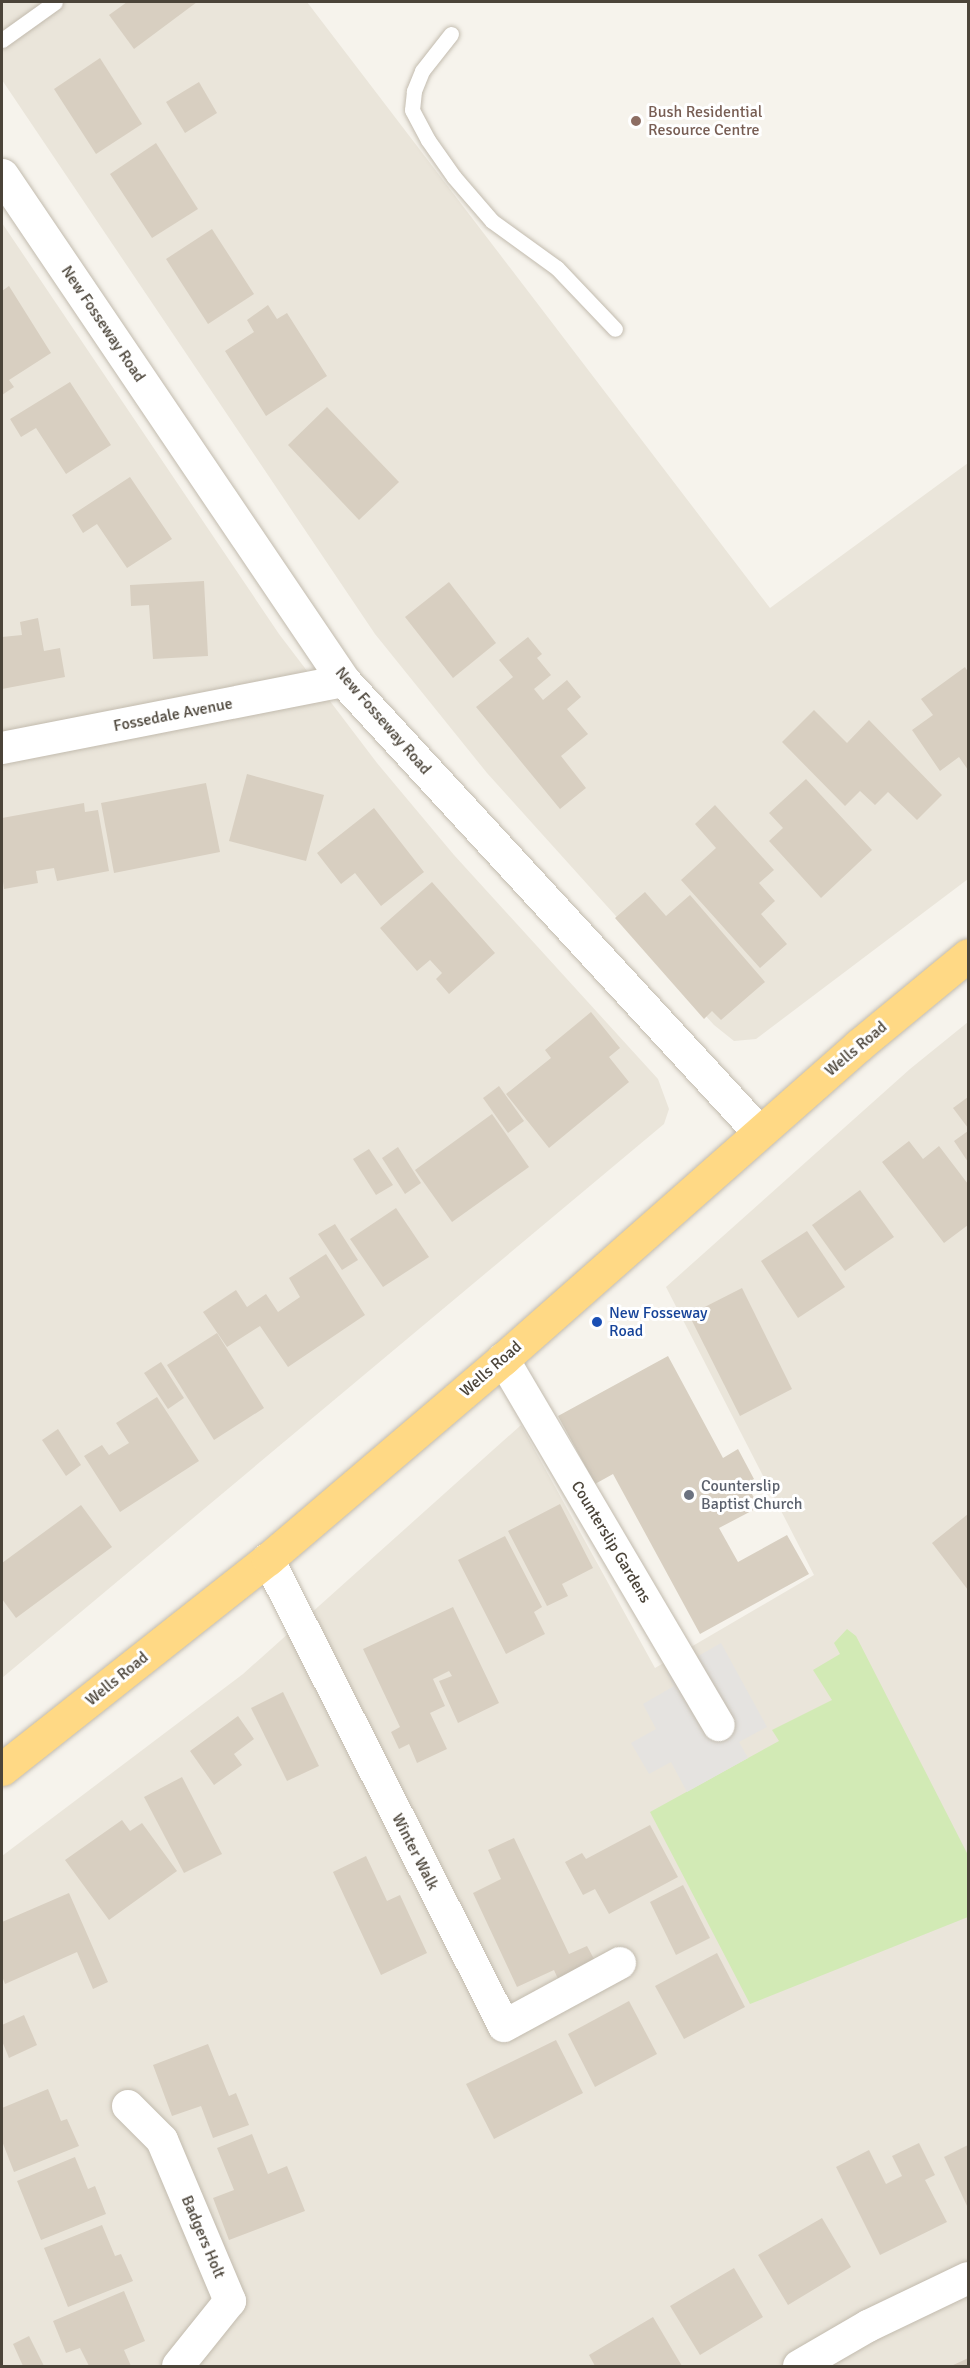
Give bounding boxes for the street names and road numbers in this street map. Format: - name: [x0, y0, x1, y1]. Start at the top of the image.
- street label: New Fosseway Road: [57, 262, 149, 386]
- street label: New Fosseway Road: [331, 663, 435, 779]
- street label: Fossedale Avenue: [112, 694, 234, 736]
- street label: Wells Road: [821, 1018, 891, 1080]
- street label: Wells Road: [456, 1337, 526, 1401]
- street label: Counterslip Gardens: [567, 1477, 655, 1607]
- street label: Wells Road: [82, 1648, 152, 1710]
- street label: Winter Walk: [388, 1810, 442, 1894]
- street label: Badgers Holt: [177, 2193, 229, 2281]

